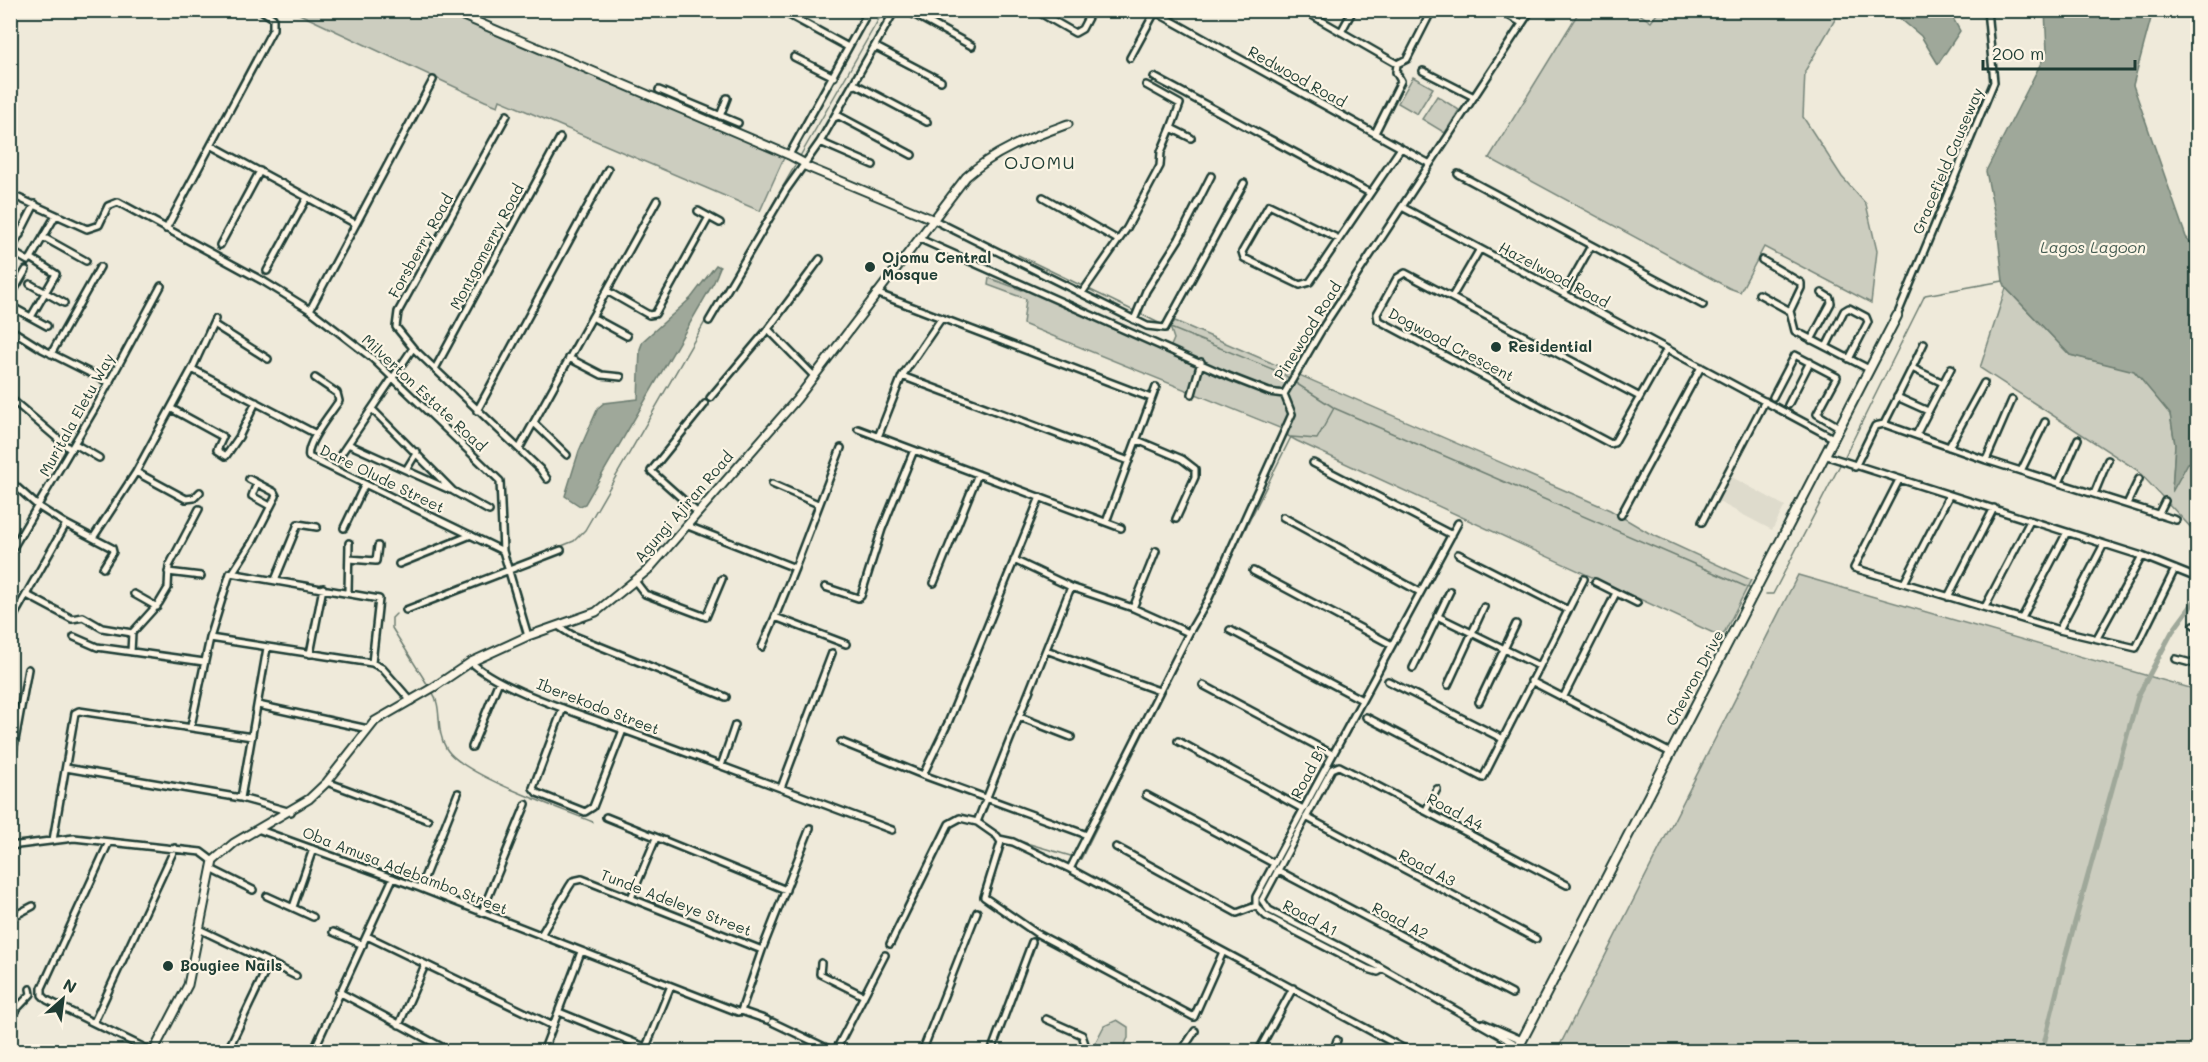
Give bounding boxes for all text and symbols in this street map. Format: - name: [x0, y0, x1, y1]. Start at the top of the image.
- scale bar: [1983, 33, 2134, 71]
- street label: Redwood Road: [1245, 41, 1350, 111]
- text: 200 m: [1992, 41, 2044, 65]
- street label: Gracefield Causeway: [1907, 84, 1987, 237]
- district label: OJOMU: [1004, 150, 1076, 174]
- street label: Montgomerry Road: [445, 180, 528, 313]
- street label: Forsberry Road: [383, 190, 457, 301]
- water label: Lagos Lagoon: [2040, 236, 2146, 257]
- street label: Hazelwood Road: [1496, 237, 1613, 312]
- place label: Ojomu Central Mosque: [882, 247, 991, 284]
- marker: Ojomu Central Mosque: [863, 260, 877, 274]
- street label: Pinewood Road: [1269, 277, 1345, 383]
- street label: Dogwood Crescent: [1385, 303, 1518, 386]
- street label: Milverton Estate Road: [358, 329, 491, 455]
- place label: Residential: [1508, 336, 1592, 356]
- marker: Residential: [1489, 340, 1503, 354]
- street label: Muritala Eletu Way: [34, 349, 118, 480]
- street label: Dare Olude Street: [317, 439, 448, 517]
- street label: Agungi Ajiran Road: [629, 447, 737, 566]
- street label: Chevron Drive: [1661, 626, 1728, 729]
- street label: Iberekodo Street: [534, 673, 663, 739]
- street label: Road B1: [1286, 741, 1331, 802]
- street label: Road A4: [1424, 788, 1487, 834]
- street label: Oba Amusa Adebambo Street: [300, 822, 511, 919]
- street label: Road A3: [1396, 844, 1459, 890]
- street label: Tunde Adeleye Street: [598, 864, 755, 940]
- street label: Road A1: [1280, 894, 1341, 940]
- street label: Road A2: [1369, 897, 1432, 943]
- place label: Bougiee Nails: [180, 955, 282, 975]
- marker: Bougiee Nails: [161, 959, 175, 973]
- north arrow: [33, 969, 93, 1029]
- text: N: [60, 973, 81, 997]

